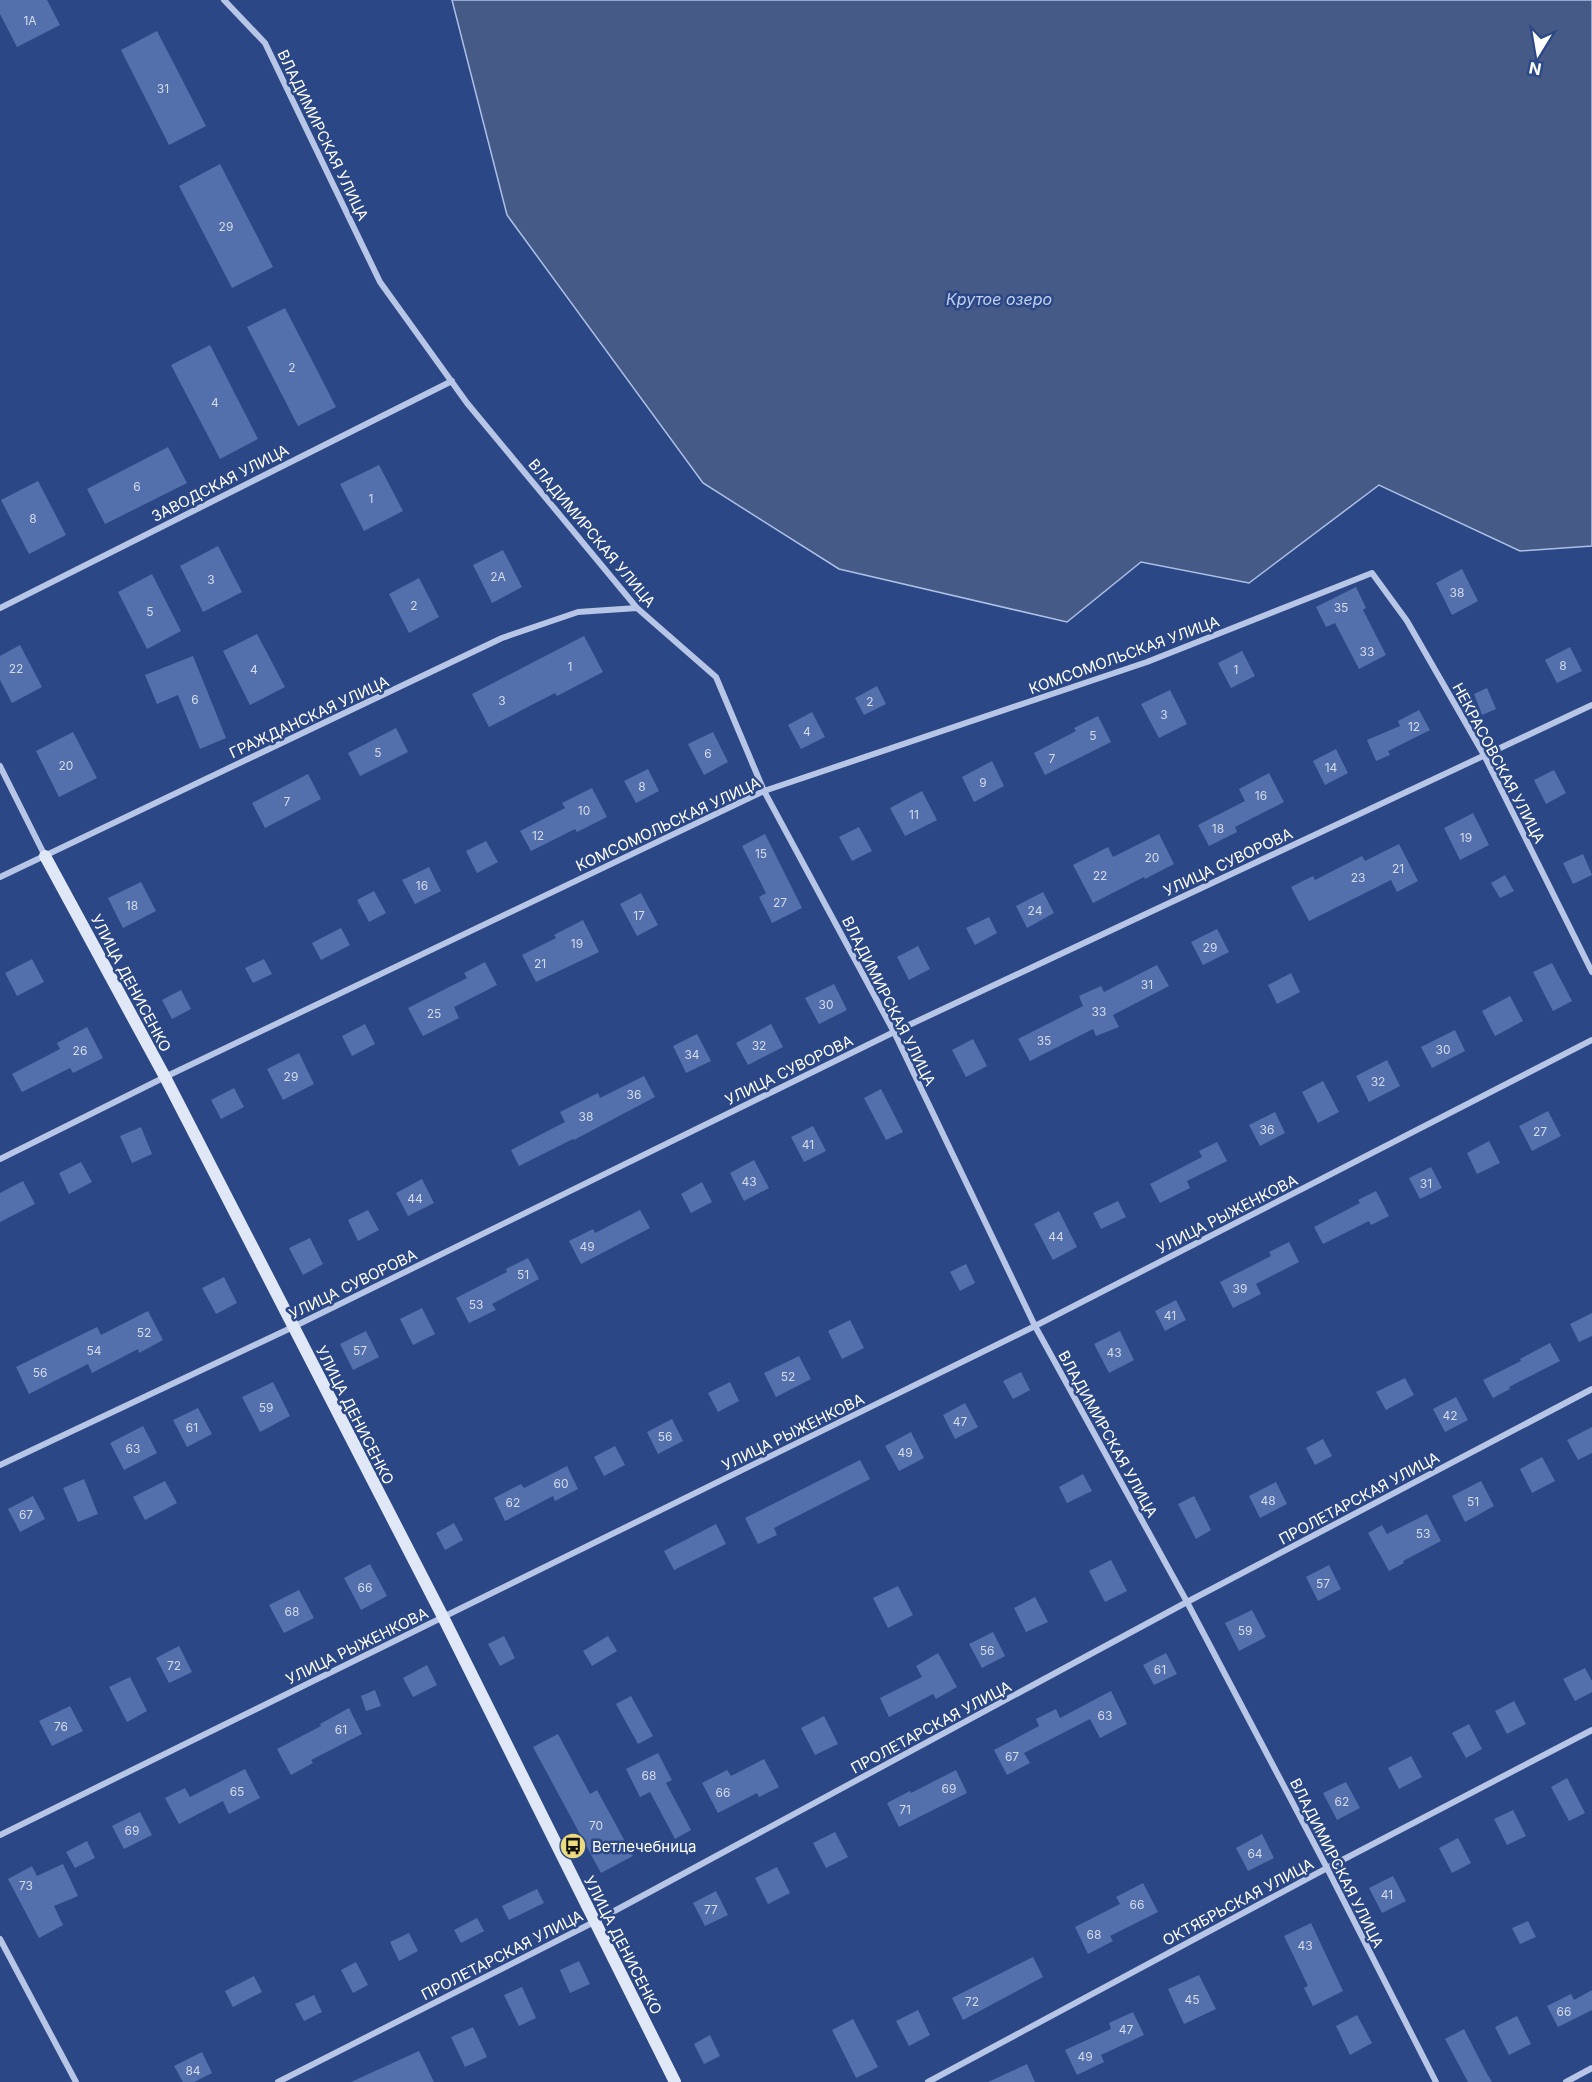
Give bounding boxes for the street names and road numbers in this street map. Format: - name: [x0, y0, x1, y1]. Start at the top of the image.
- street label: ВЛАДИМИРСКАЯ УЛИЦА: [273, 46, 373, 224]
- street label: ЗАВОДСКАЯ УЛИЦА: [148, 440, 292, 526]
- street label: ВЛАДИМИРСКАЯ УЛИЦА: [524, 455, 660, 611]
- street label: КОМСОМОЛЬСКАЯ УЛИЦА: [1026, 612, 1222, 698]
- street label: ГРАЖДАНСКАЯ УЛИЦА: [226, 672, 392, 762]
- street label: НЕКРАСОВСКАЯ УЛИЦА: [1449, 679, 1549, 847]
- street label: КОМСОМОЛЬСКАЯ УЛИЦА: [573, 773, 763, 875]
- street label: УЛИЦА СУВОРОВА: [1160, 824, 1296, 900]
- street label: УЛИЦА ДЕНИСЕНКО: [87, 911, 175, 1055]
- street label: ВЛАДИМИРСКАЯ УЛИЦА: [838, 913, 940, 1089]
- street label: УЛИЦА СУВОРОВА: [722, 1031, 856, 1109]
- street label: УЛИЦА РЫЖЕНКОВА: [1153, 1170, 1301, 1258]
- street label: УЛИЦА СУВОРОВА: [286, 1245, 420, 1323]
- street label: УЛИЦА ДЕНИСЕНКО: [312, 1342, 398, 1488]
- street label: ВЛАДИМИРСКАЯ УЛИЦА: [1054, 1347, 1162, 1521]
- street label: УЛИЦА РЫЖЕНКОВА: [719, 1389, 867, 1475]
- street label: ПРОЛЕТАРСКАЯ УЛИЦА: [1275, 1448, 1443, 1548]
- street label: УЛИЦА РЫЖЕНКОВА: [283, 1603, 431, 1689]
- street label: ПРОЛЕТАРСКАЯ УЛИЦА: [847, 1677, 1015, 1777]
- street label: ВЛАДИМИРСКАЯ УЛИЦА: [1286, 1775, 1388, 1951]
- street label: ОКТЯБРЬСКАЯ УЛИЦА: [1159, 1854, 1317, 1950]
- street label: УЛИЦА ДЕНИСЕНКО: [580, 1872, 666, 2018]
- street label: ПРОЛЕТАРСКАЯ УЛИЦА: [418, 1906, 586, 2004]

